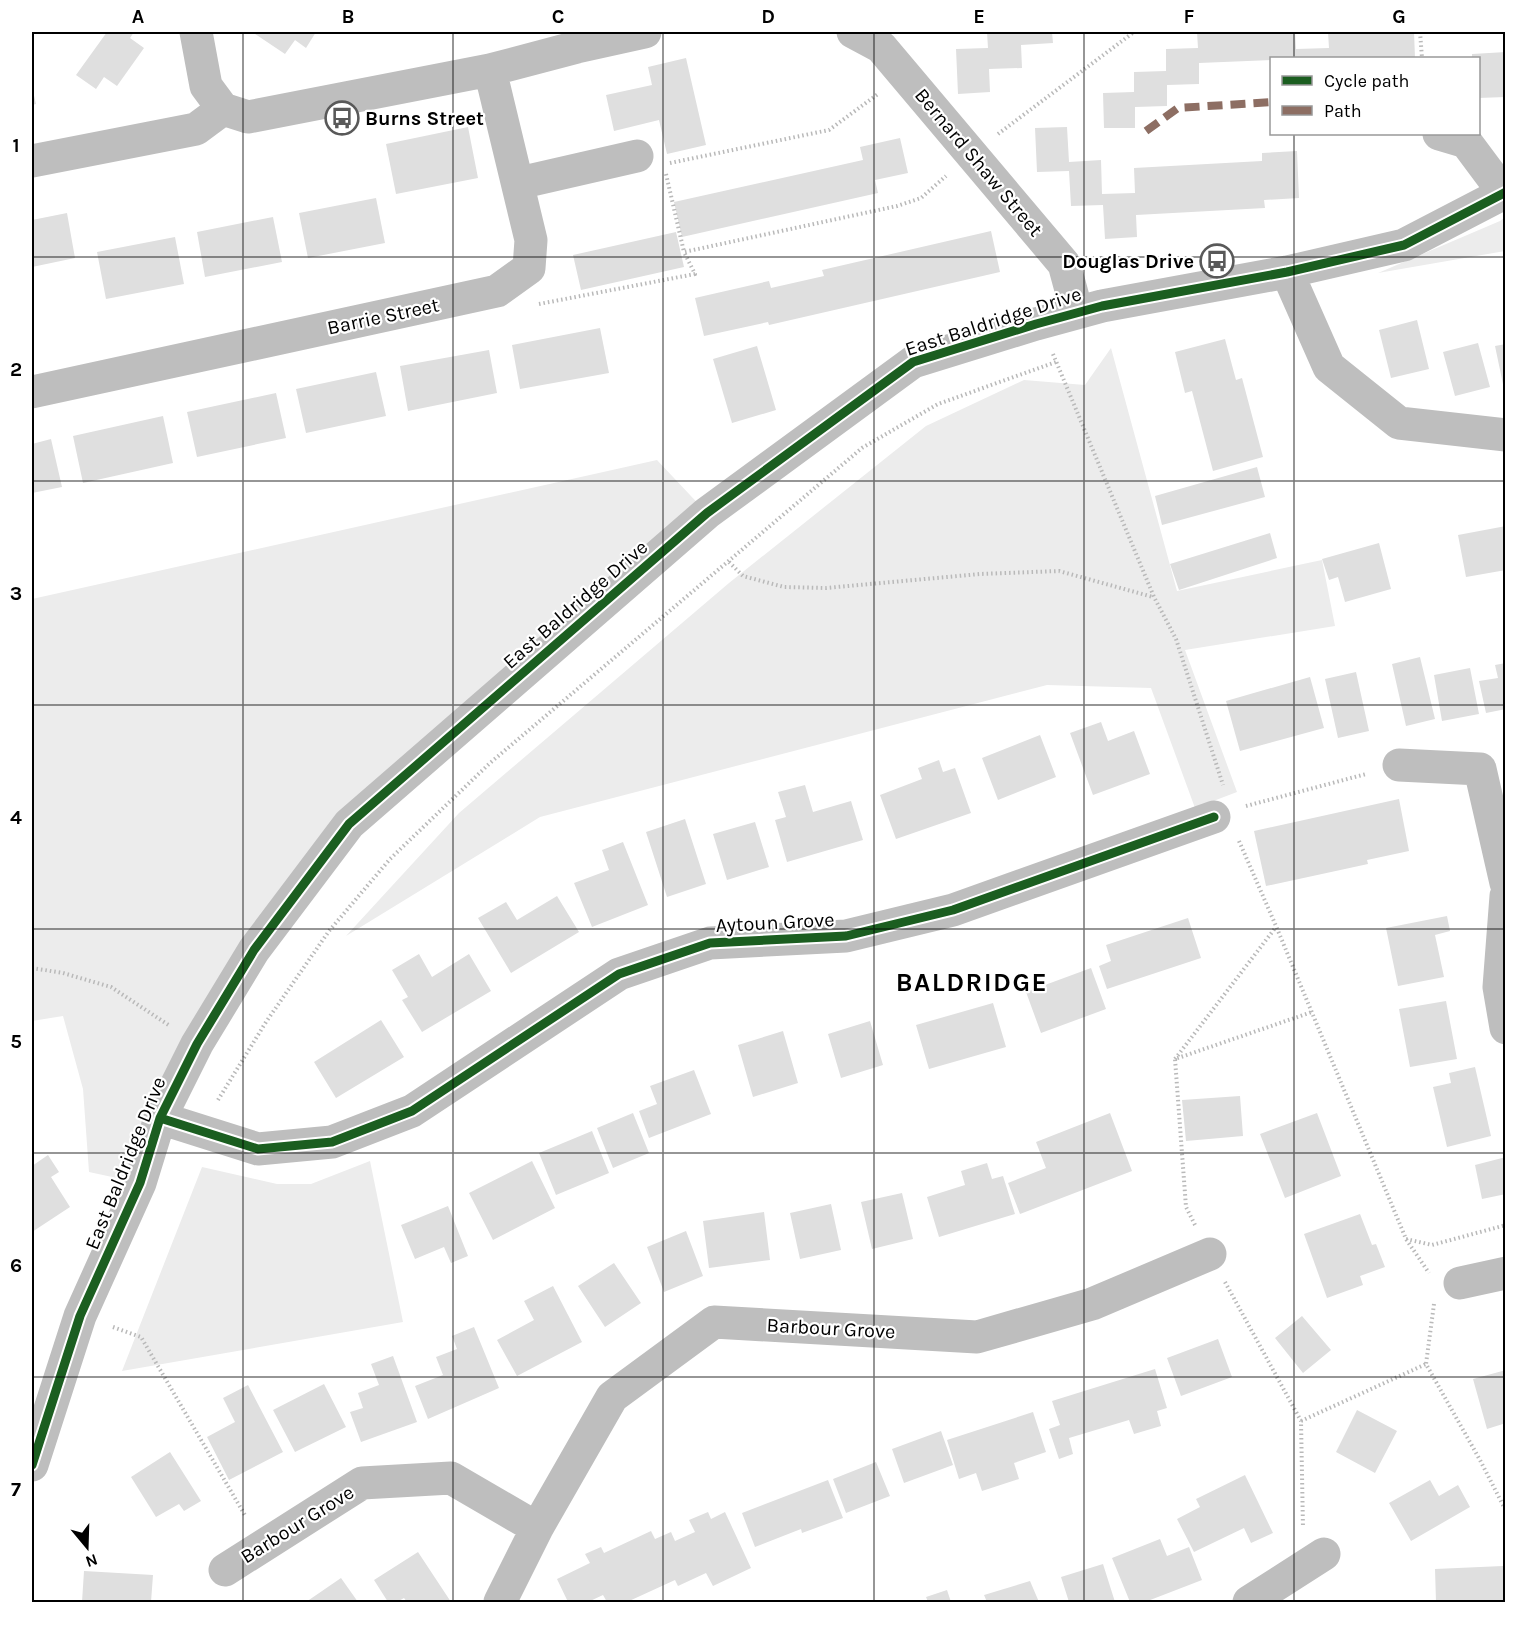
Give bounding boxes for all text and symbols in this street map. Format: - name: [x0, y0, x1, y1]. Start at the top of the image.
- text: A: [132, 5, 145, 28]
- text: B: [342, 5, 354, 28]
- text: C: [552, 5, 564, 28]
- text: D: [761, 5, 775, 28]
- text: E: [973, 5, 985, 28]
- text: F: [1184, 5, 1195, 28]
- text: G: [1392, 5, 1406, 28]
- legend: [1270, 57, 1480, 135]
- text: Cycle path: [1324, 70, 1409, 92]
- street label: Bernard Shaw Street: [910, 84, 1048, 241]
- bus stop icon: Burns Street: [324, 100, 360, 136]
- text: Path: [1324, 100, 1362, 122]
- place label: Burns Street: [365, 107, 484, 130]
- text: 1: [12, 134, 20, 157]
- bus stop icon: Douglas Drive: [1199, 243, 1235, 279]
- place label: Douglas Drive: [1062, 250, 1194, 273]
- street label: East Baldridge Drive: [902, 282, 1084, 361]
- street label: Barrie Street: [325, 293, 442, 340]
- text: 2: [10, 358, 22, 381]
- street label: East Baldridge Drive: [498, 535, 652, 673]
- text: 3: [10, 582, 22, 605]
- text: 4: [10, 806, 22, 829]
- street label: Aytoun Grove: [715, 908, 835, 937]
- district label: BALDRIDGE: [896, 967, 1048, 998]
- text: 5: [10, 1030, 22, 1053]
- street label: East Baldridge Drive: [80, 1074, 171, 1253]
- text: 6: [10, 1254, 22, 1277]
- street label: Barbour Grove: [766, 1314, 896, 1343]
- text: 7: [11, 1478, 21, 1501]
- street label: Barbour Grove: [237, 1481, 358, 1568]
- north arrow: [57, 1517, 117, 1577]
- text: N: [83, 1550, 100, 1572]

